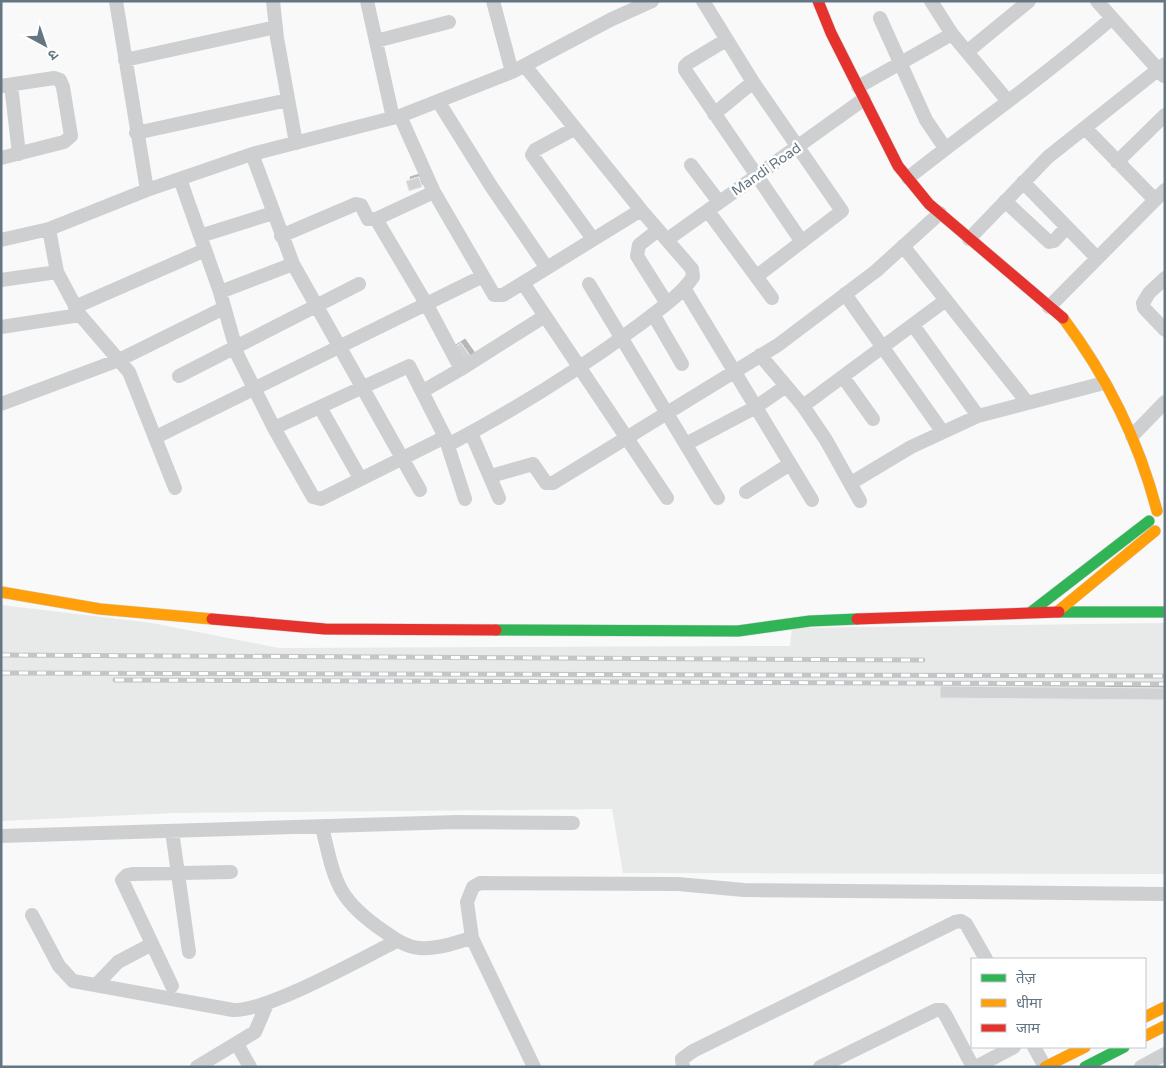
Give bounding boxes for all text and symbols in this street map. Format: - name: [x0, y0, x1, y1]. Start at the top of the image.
- north arrow: [20, 20, 70, 70]
- text: उ: [44, 45, 62, 64]
- street label: Mandi Road: [728, 139, 804, 200]
- legend: [971, 958, 1146, 1048]
- text: तेज़: [1016, 969, 1037, 987]
- text: धीमा: [1016, 994, 1043, 1012]
- text: जाम: [1016, 1019, 1041, 1037]

